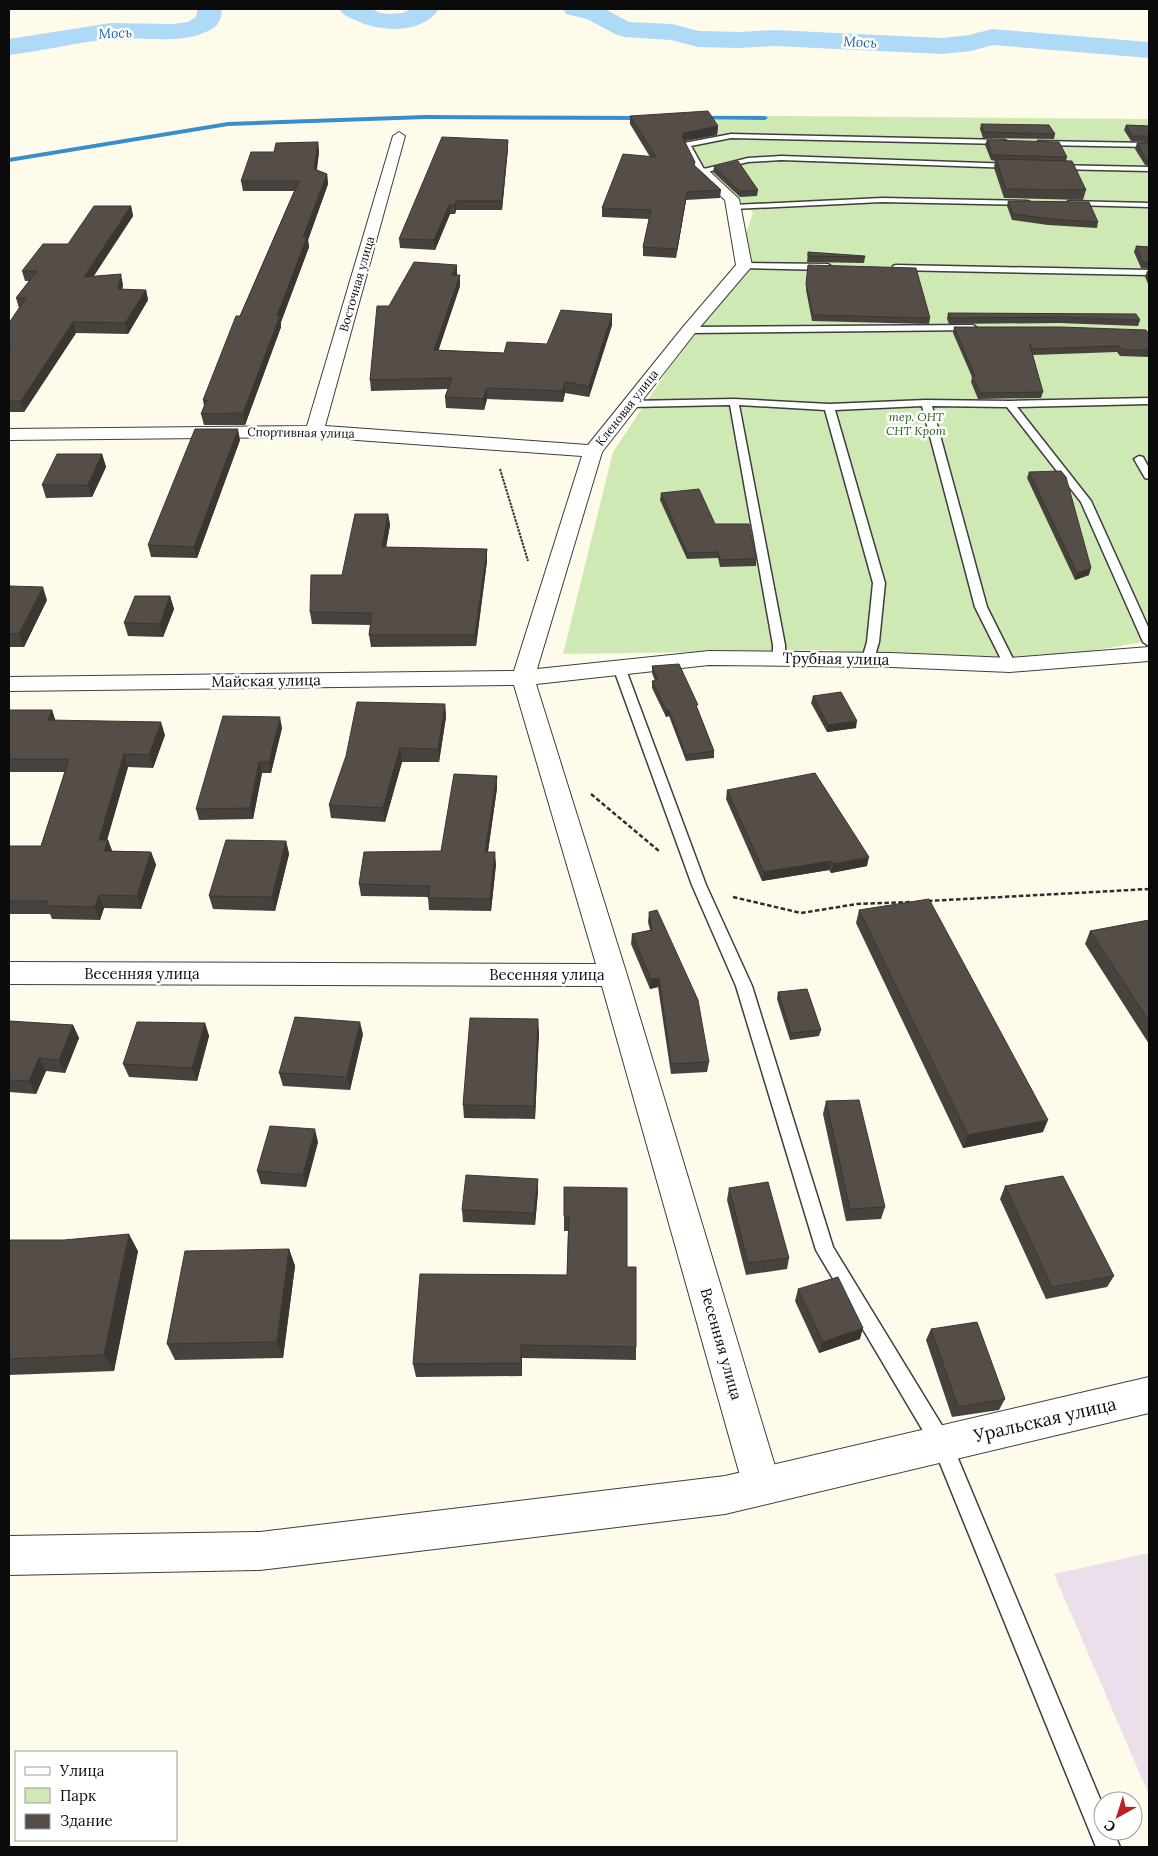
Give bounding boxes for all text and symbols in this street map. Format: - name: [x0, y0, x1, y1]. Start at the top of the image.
- water label: Мось: [98, 23, 132, 43]
- water label: Мось: [843, 32, 877, 52]
- street label: Восточная улица: [336, 235, 377, 333]
- street label: Кленовая улица: [592, 366, 661, 449]
- park label: тер. ОНТ СНТ Крот: [886, 409, 946, 438]
- street label: Спортивная улица: [247, 424, 355, 441]
- street label: Трубная улица: [782, 648, 890, 669]
- street label: Майская улица: [211, 670, 321, 691]
- street label: Весенняя улица: [84, 964, 200, 983]
- street label: Весенняя улица: [489, 965, 605, 984]
- street label: Весенняя улица: [696, 1286, 747, 1402]
- street label: Уральская улица: [970, 1392, 1118, 1447]
- legend: [15, 1751, 178, 1841]
- text: Улица: [59, 1761, 105, 1780]
- text: Парк: [60, 1786, 96, 1805]
- north arrow: [1093, 1791, 1143, 1841]
- text: Здание: [60, 1811, 113, 1830]
- text: С: [1100, 1816, 1119, 1836]

